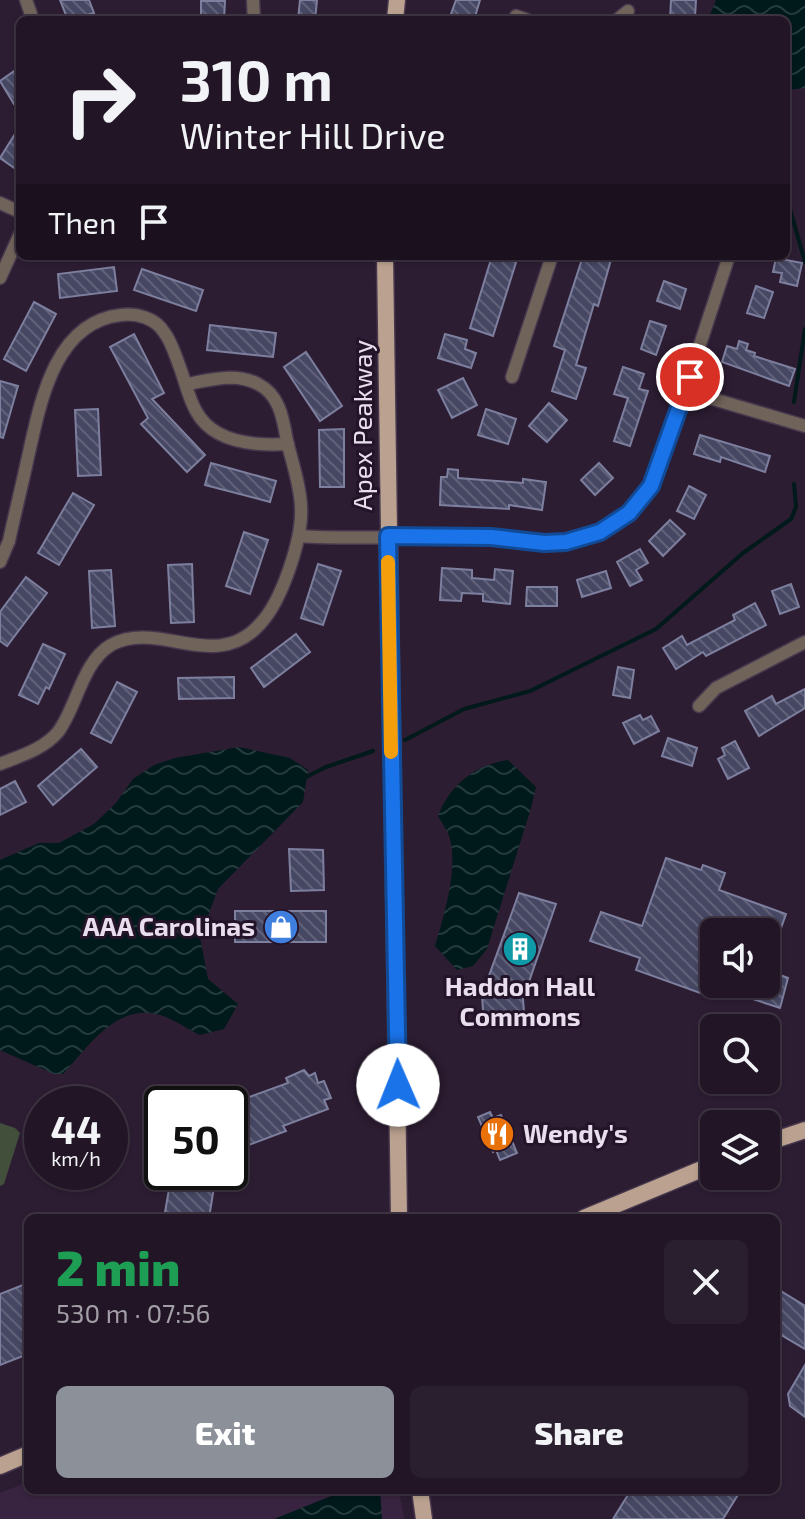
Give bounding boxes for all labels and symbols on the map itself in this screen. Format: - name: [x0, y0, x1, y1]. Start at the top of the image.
- street label: Apex Peakway: [346, 339, 377, 510]
- pin: [656, 343, 724, 411]
- shop icon: AAA Carolinas: [262, 908, 300, 946]
- place label: AAA Carolinas: [83, 910, 255, 941]
- building icon: Haddon Hall Commons: [501, 930, 539, 968]
- place label: Haddon Hall Commons: [445, 970, 596, 1031]
- position arrow: [356, 1043, 440, 1127]
- speed limit sign: 50: [144, 1086, 248, 1190]
- restaurant icon: Wendy's: [478, 1115, 516, 1153]
- place label: Wendy's: [523, 1117, 628, 1149]

